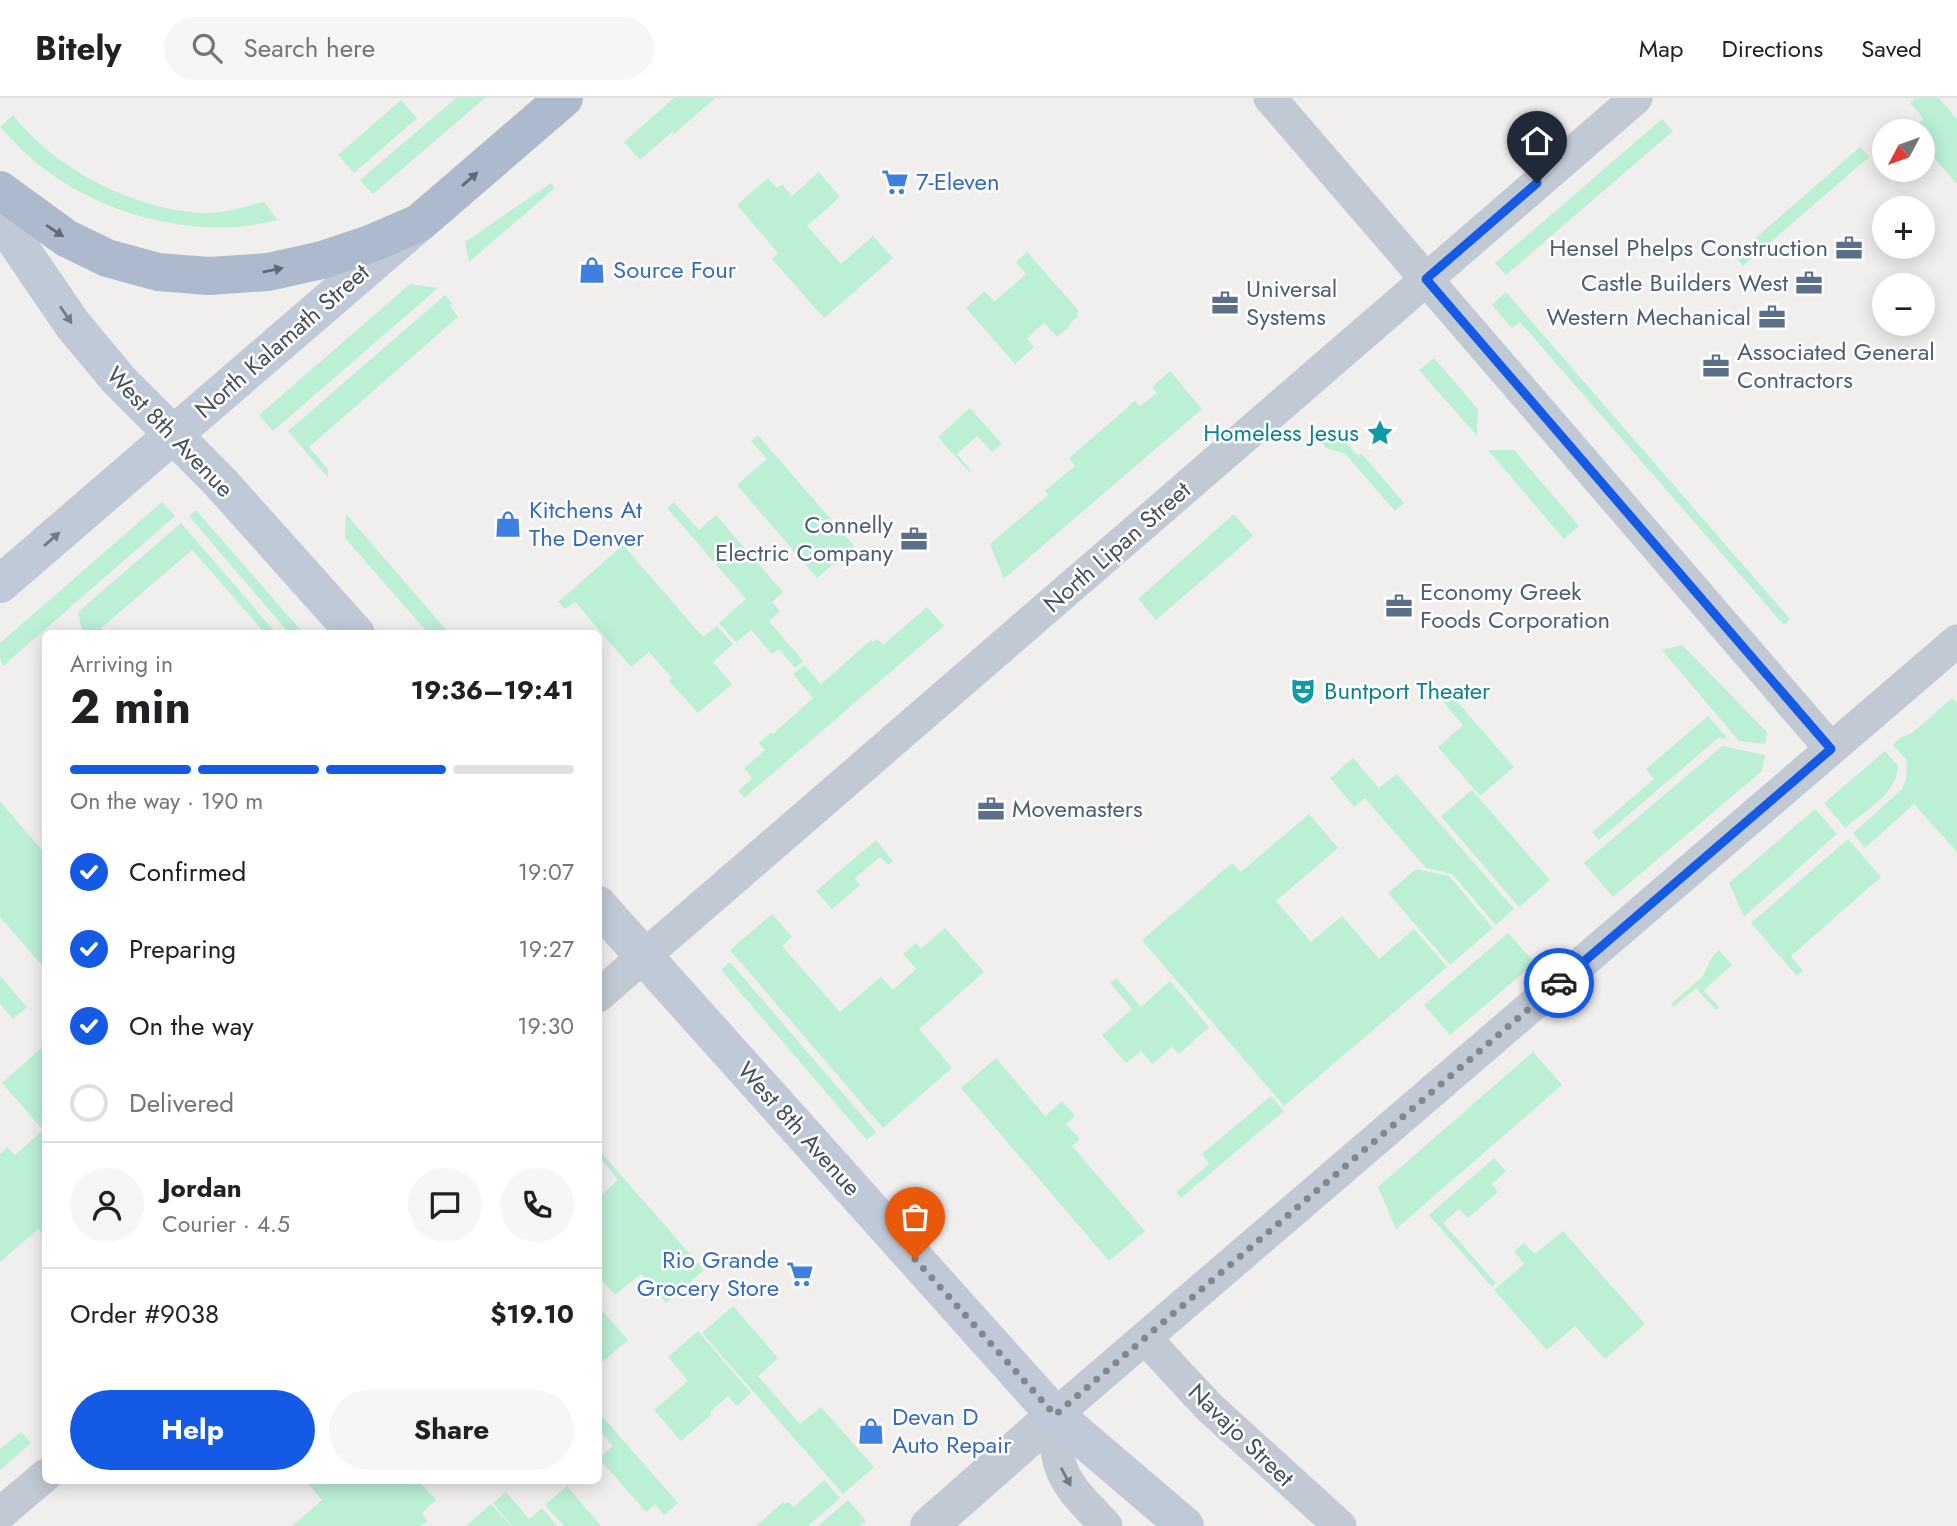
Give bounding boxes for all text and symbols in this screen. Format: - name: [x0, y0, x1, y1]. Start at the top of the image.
- search box: [164, 17, 654, 80]
- text: Bitely: [35, 25, 122, 72]
- icon: search: [188, 29, 226, 67]
- text: Search here: [244, 29, 375, 67]
- text: Map: [1639, 31, 1684, 66]
- text: Directions: [1722, 31, 1823, 66]
- text: Saved: [1861, 31, 1922, 66]
- pin: [1507, 111, 1567, 183]
- north arrow: [1872, 119, 1936, 182]
- map controls: [1872, 119, 1935, 336]
- icon: home: [1518, 122, 1556, 160]
- place label: 7-Eleven: [916, 164, 1000, 199]
- supermarket icon: 7-Eleven: [880, 167, 910, 197]
- one-way arrow: [461, 171, 479, 187]
- button: +: [1872, 196, 1935, 259]
- one-way arrow: [46, 224, 64, 238]
- place label: Hensel Phelps Construction: [1549, 230, 1828, 265]
- office icon: Hensel Phelps Construction: [1834, 233, 1864, 263]
- place label: Source Four: [613, 252, 737, 287]
- street label: North Kalamath Street: [187, 255, 377, 426]
- shop icon: Source Four: [577, 255, 607, 285]
- one-way arrow: [262, 265, 284, 276]
- place label: Castle Builders West: [1581, 265, 1788, 300]
- office icon: Castle Builders West: [1794, 268, 1824, 298]
- place label: Universal Systems: [1246, 271, 1337, 334]
- button: −: [1872, 273, 1935, 336]
- office icon: Universal Systems: [1210, 288, 1240, 318]
- place label: Western Mechanical: [1546, 299, 1751, 334]
- office icon: Western Mechanical: [1757, 302, 1787, 332]
- one-way arrow: [59, 306, 73, 324]
- place label: Associated General Contractors: [1737, 334, 1935, 397]
- office icon: Associated General Contractors: [1701, 351, 1731, 381]
- street label: West 8th Avenue: [99, 358, 242, 505]
- place label: Homeless Jesus: [1203, 415, 1359, 450]
- place icon: Homeless Jesus: [1365, 418, 1395, 448]
- street label: North Lipan Street: [1035, 473, 1198, 620]
- place label: Kitchens At The Denver: [529, 492, 645, 555]
- place label: Connelly Electric Company: [715, 507, 893, 570]
- shop icon: Kitchens At The Denver: [493, 509, 523, 539]
- office icon: Connelly Electric Company: [899, 524, 929, 554]
- one-way arrow: [43, 532, 60, 547]
- place label: Economy Greek Foods Corporation: [1420, 574, 1610, 637]
- office icon: Economy Greek Foods Corporation: [1384, 591, 1414, 621]
- text: Arriving in: [70, 647, 173, 681]
- text: 19:36–19:41: [411, 671, 574, 709]
- place label: Buntport Theater: [1324, 673, 1491, 708]
- text: 2 min: [70, 674, 191, 740]
- theatre icon: Buntport Theater: [1288, 676, 1318, 706]
- text: On the way · 190 m: [70, 784, 263, 818]
- place label: Movemasters: [1012, 791, 1143, 826]
- office icon: Movemasters: [976, 794, 1006, 824]
- icon: check: [70, 853, 108, 891]
- text: Confirmed: [129, 853, 246, 891]
- text: 19:07: [518, 855, 574, 889]
- icon: check: [70, 930, 108, 968]
- text: Preparing: [129, 930, 236, 968]
- text: 19:27: [518, 932, 574, 966]
- courier: [1524, 948, 1594, 1018]
- icon: car: [1540, 964, 1578, 1002]
- icon: check: [70, 1007, 108, 1045]
- text: On the way: [129, 1007, 254, 1045]
- text: 19:30: [517, 1009, 574, 1043]
- street label: West 8th Avenue: [729, 1054, 869, 1204]
- text: Delivered: [129, 1084, 234, 1122]
- button: person: [70, 1168, 144, 1242]
- button: chat: [408, 1168, 482, 1242]
- button: phone: [500, 1168, 574, 1242]
- text: Jordan: [162, 1169, 242, 1207]
- pin: [885, 1187, 945, 1259]
- icon: bag: [896, 1198, 934, 1236]
- text: Courier · 4.5: [162, 1207, 290, 1241]
- place label: Rio Grande Grocery Store: [637, 1242, 779, 1305]
- supermarket icon: Rio Grande Grocery Store: [785, 1259, 815, 1289]
- text: Order #9038: [70, 1295, 219, 1333]
- text: $19.10: [490, 1295, 574, 1333]
- street label: Navajo Street: [1180, 1375, 1302, 1495]
- button: Help: [70, 1390, 315, 1470]
- button: Share: [329, 1390, 574, 1470]
- place label: Devan D Auto Repair: [892, 1399, 1012, 1462]
- shop icon: Devan D Auto Repair: [856, 1416, 886, 1446]
- one-way arrow: [1061, 1467, 1072, 1487]

